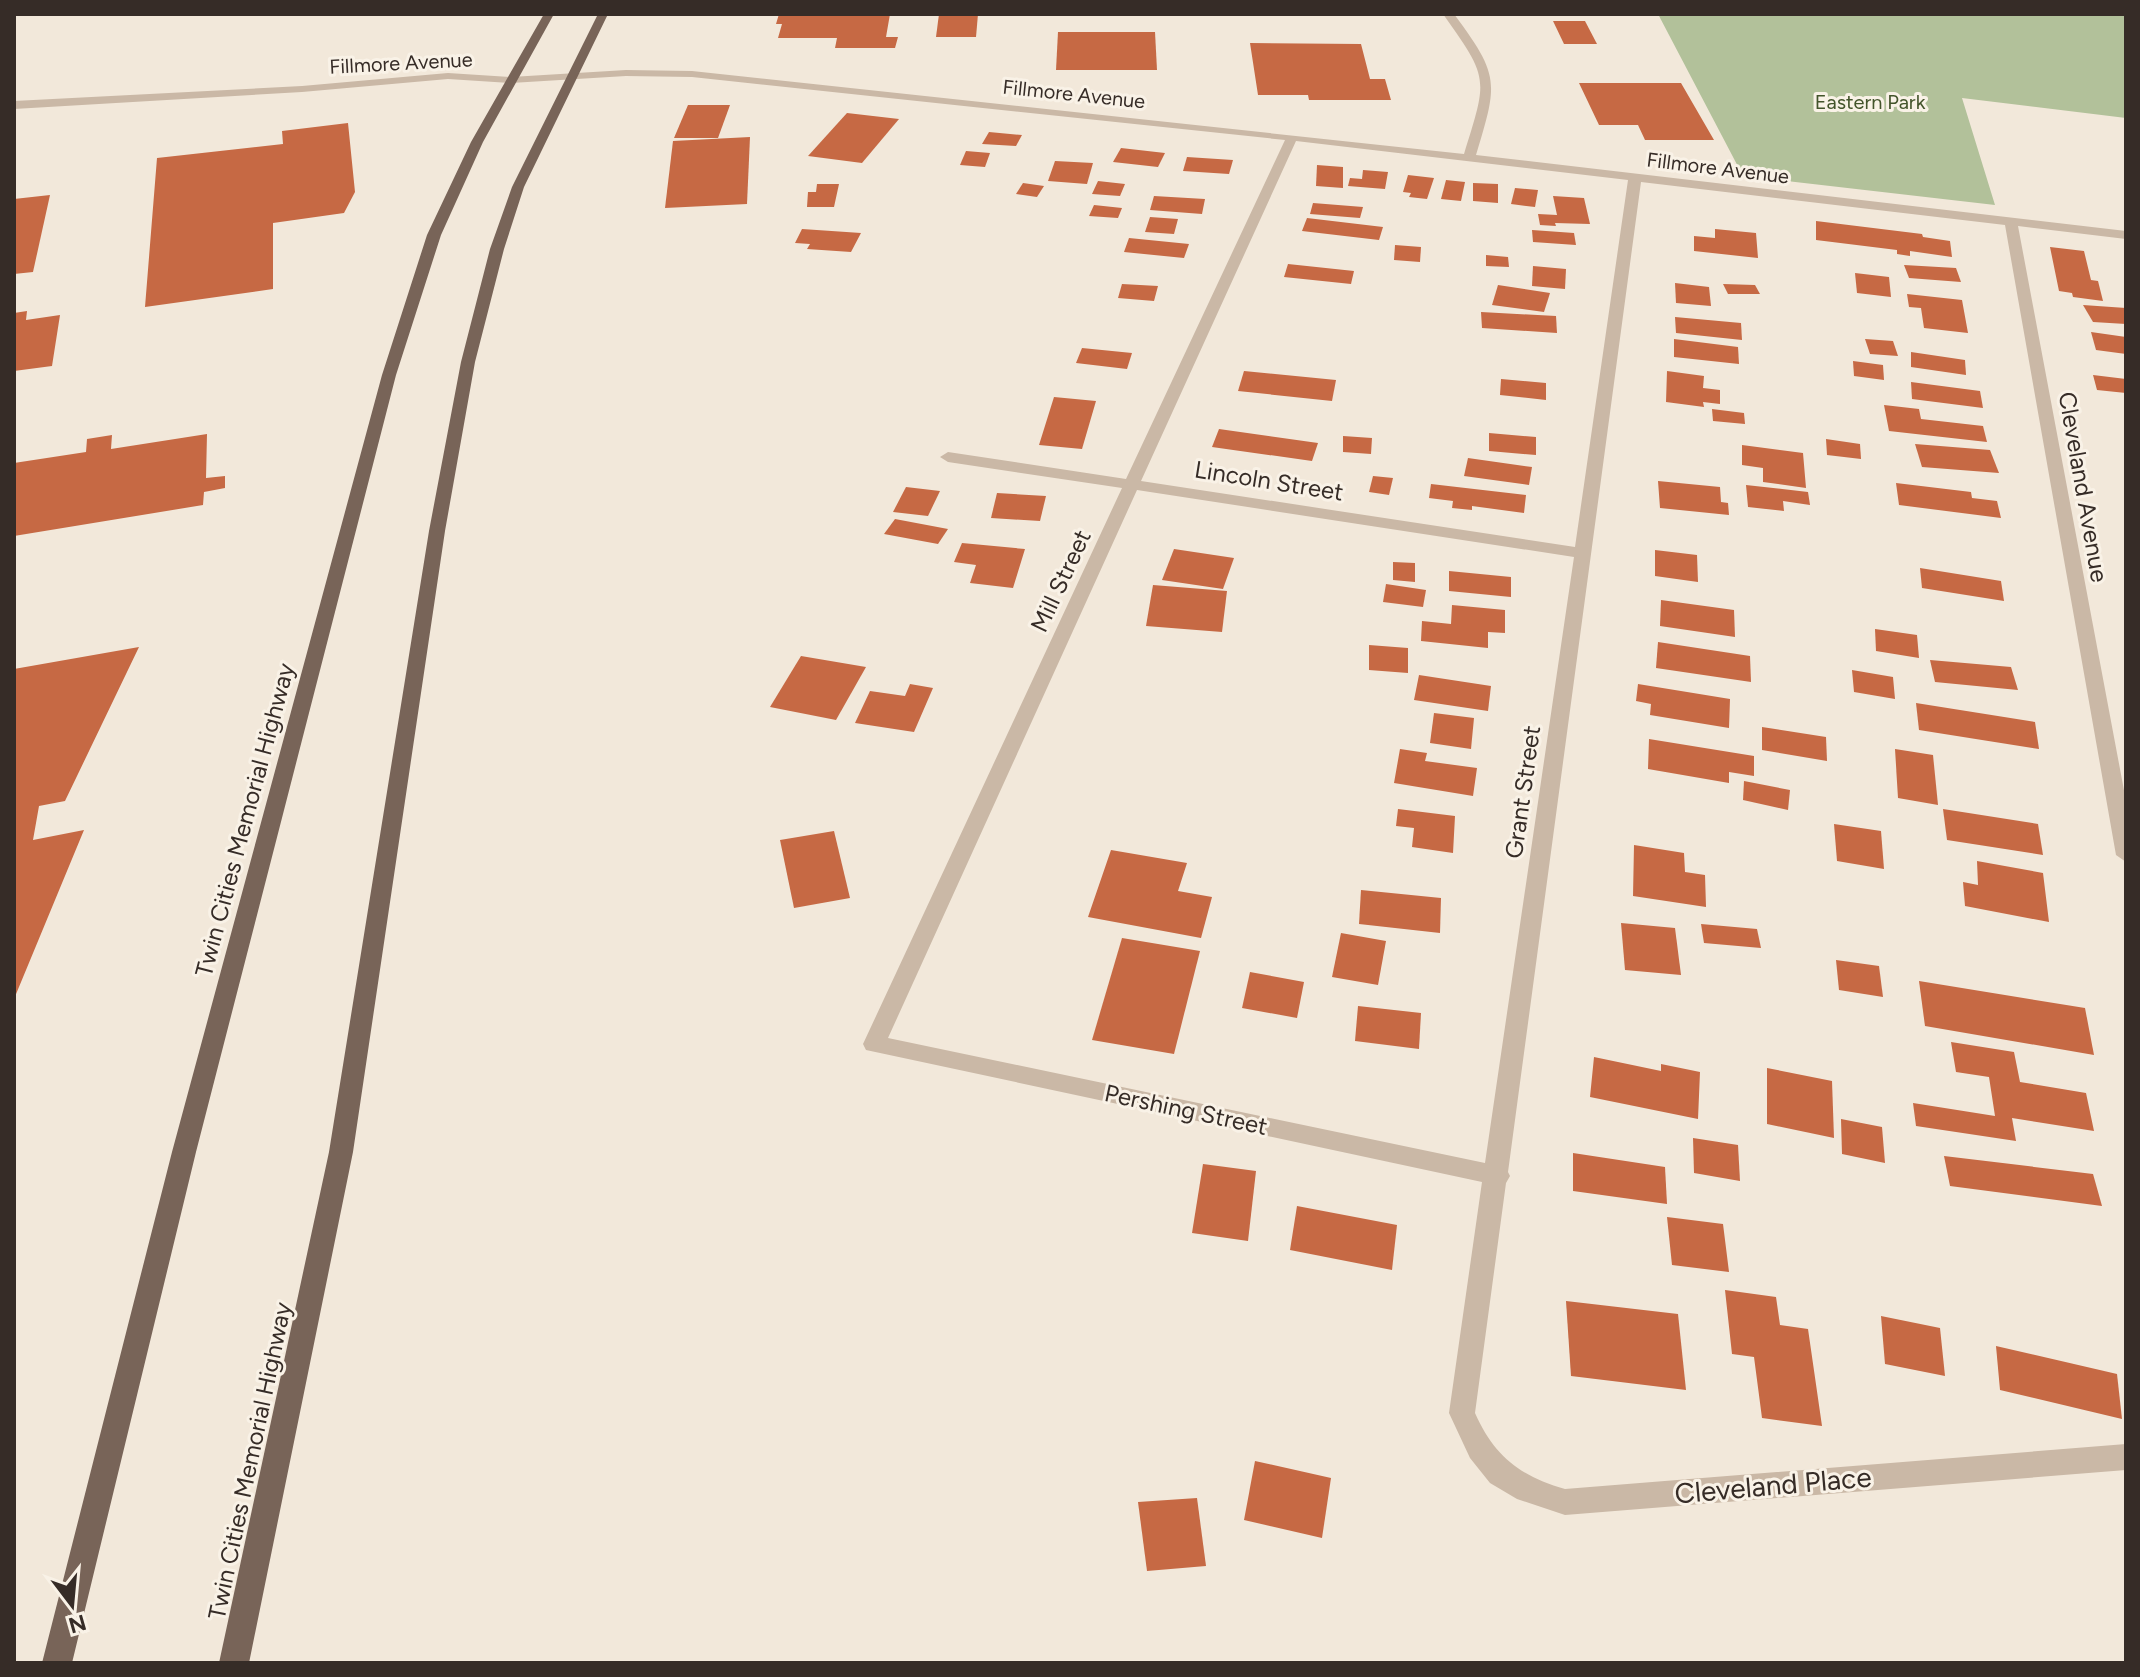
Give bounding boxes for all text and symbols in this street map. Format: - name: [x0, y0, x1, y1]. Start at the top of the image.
- street label: Fillmore Avenue: [329, 47, 473, 79]
- street label: Fillmore Avenue: [1002, 75, 1147, 113]
- park label: Eastern Park: [1815, 90, 1926, 114]
- street label: Fillmore Avenue: [1645, 147, 1791, 189]
- street label: Cleveland Avenue: [2052, 389, 2115, 584]
- street label: Lincoln Street: [1193, 454, 1346, 507]
- street label: Mill Street: [1024, 525, 1097, 637]
- street label: Twin Cities Memorial Highway: [189, 660, 300, 980]
- street label: Grant Street: [1499, 723, 1546, 860]
- street label: Pershing Street: [1102, 1078, 1270, 1141]
- street label: Twin Cities Memorial Highway: [202, 1299, 297, 1622]
- street label: Cleveland Place: [1673, 1459, 1873, 1511]
- north arrow: [32, 1565, 112, 1645]
- text: N: [65, 1608, 89, 1639]

